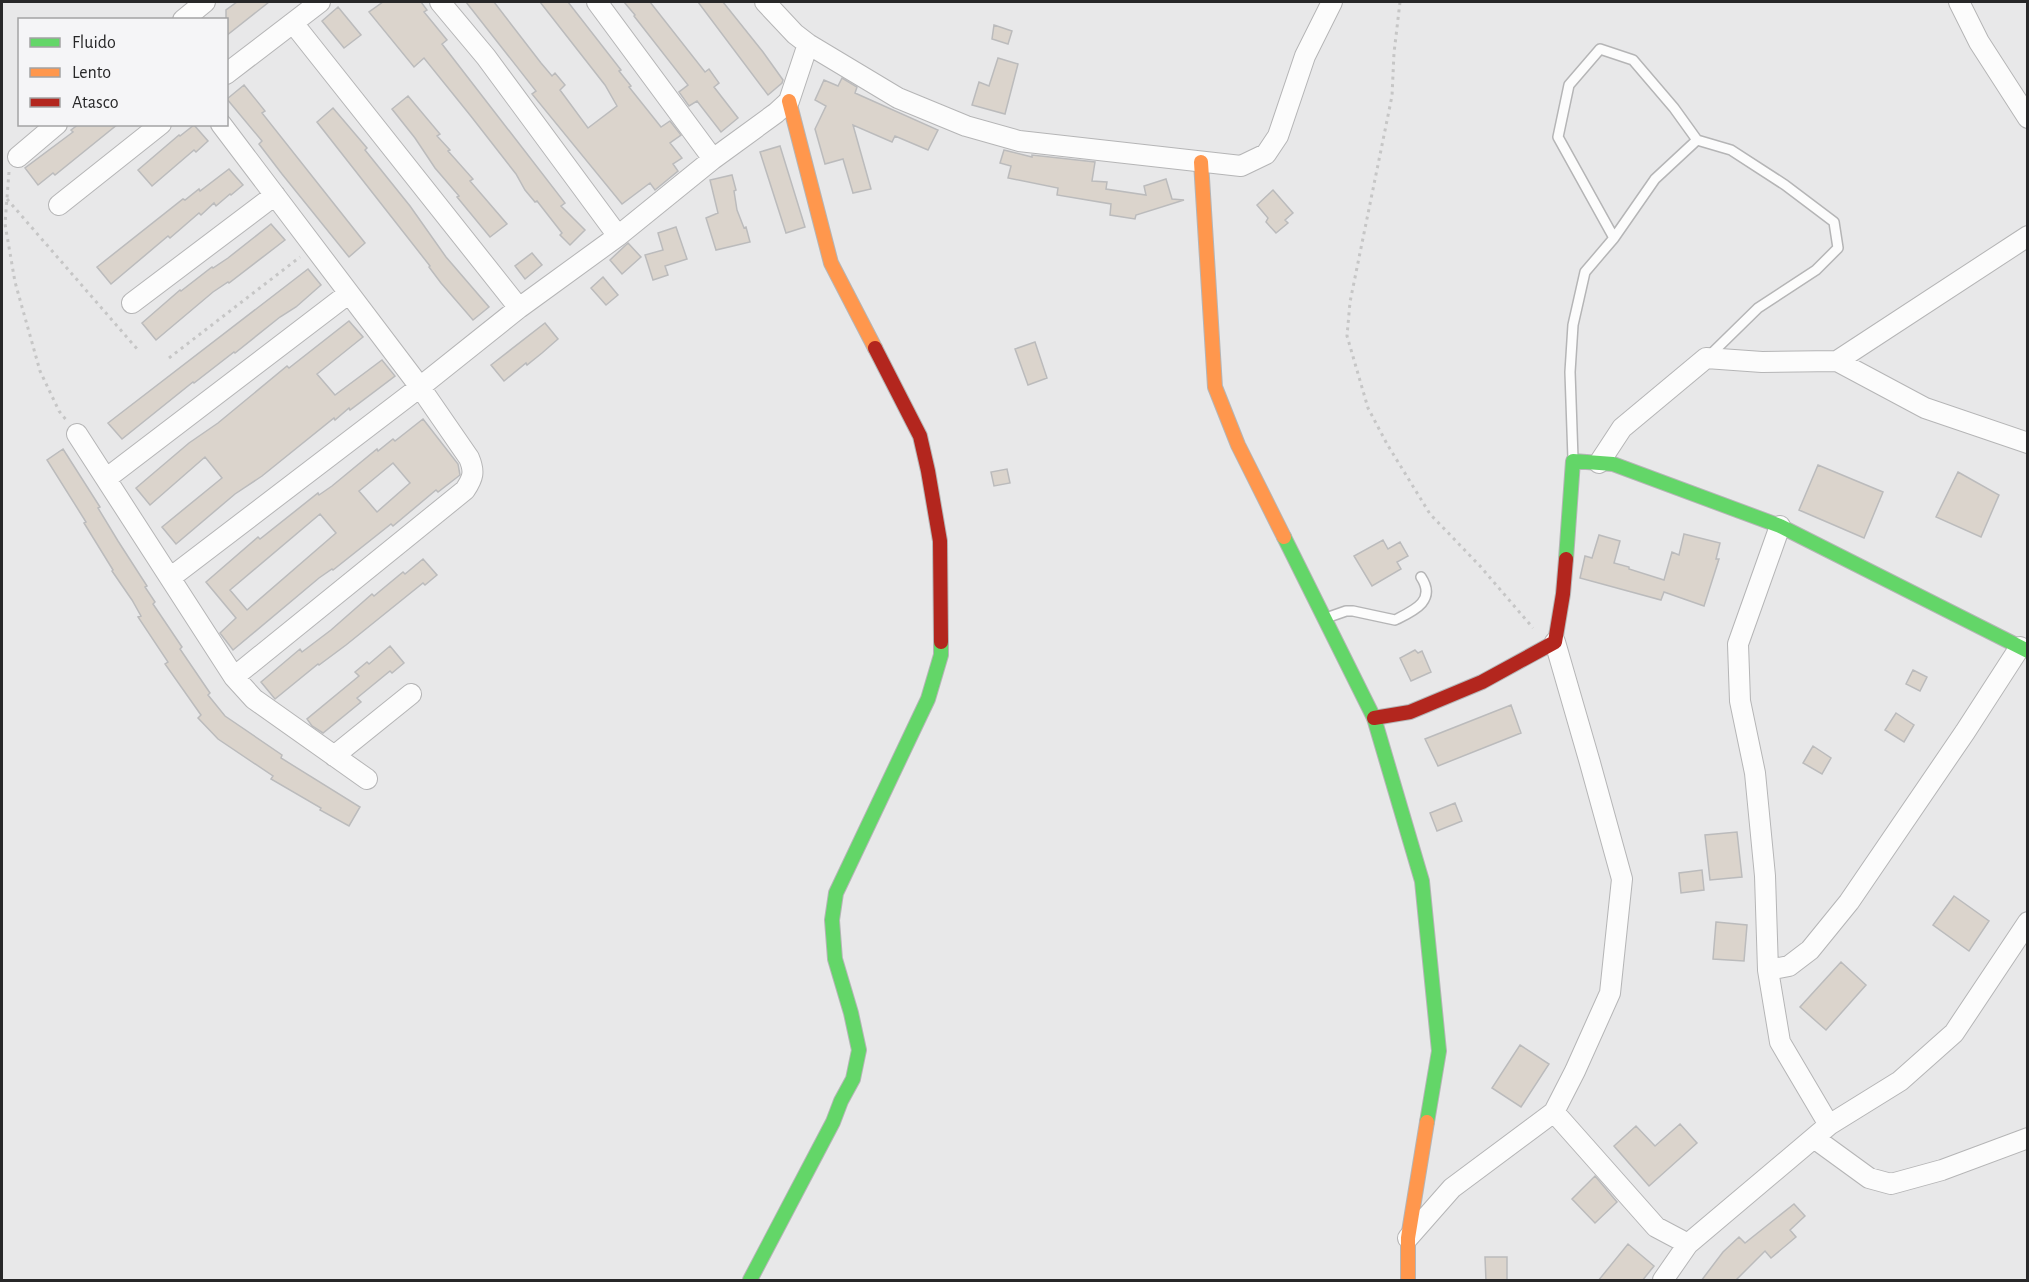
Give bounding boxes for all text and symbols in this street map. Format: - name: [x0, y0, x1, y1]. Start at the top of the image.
- legend: [18, 18, 228, 126]
- text: Fluido: [72, 34, 116, 52]
- text: Lento: [72, 64, 111, 82]
- text: Atasco: [72, 94, 119, 112]

